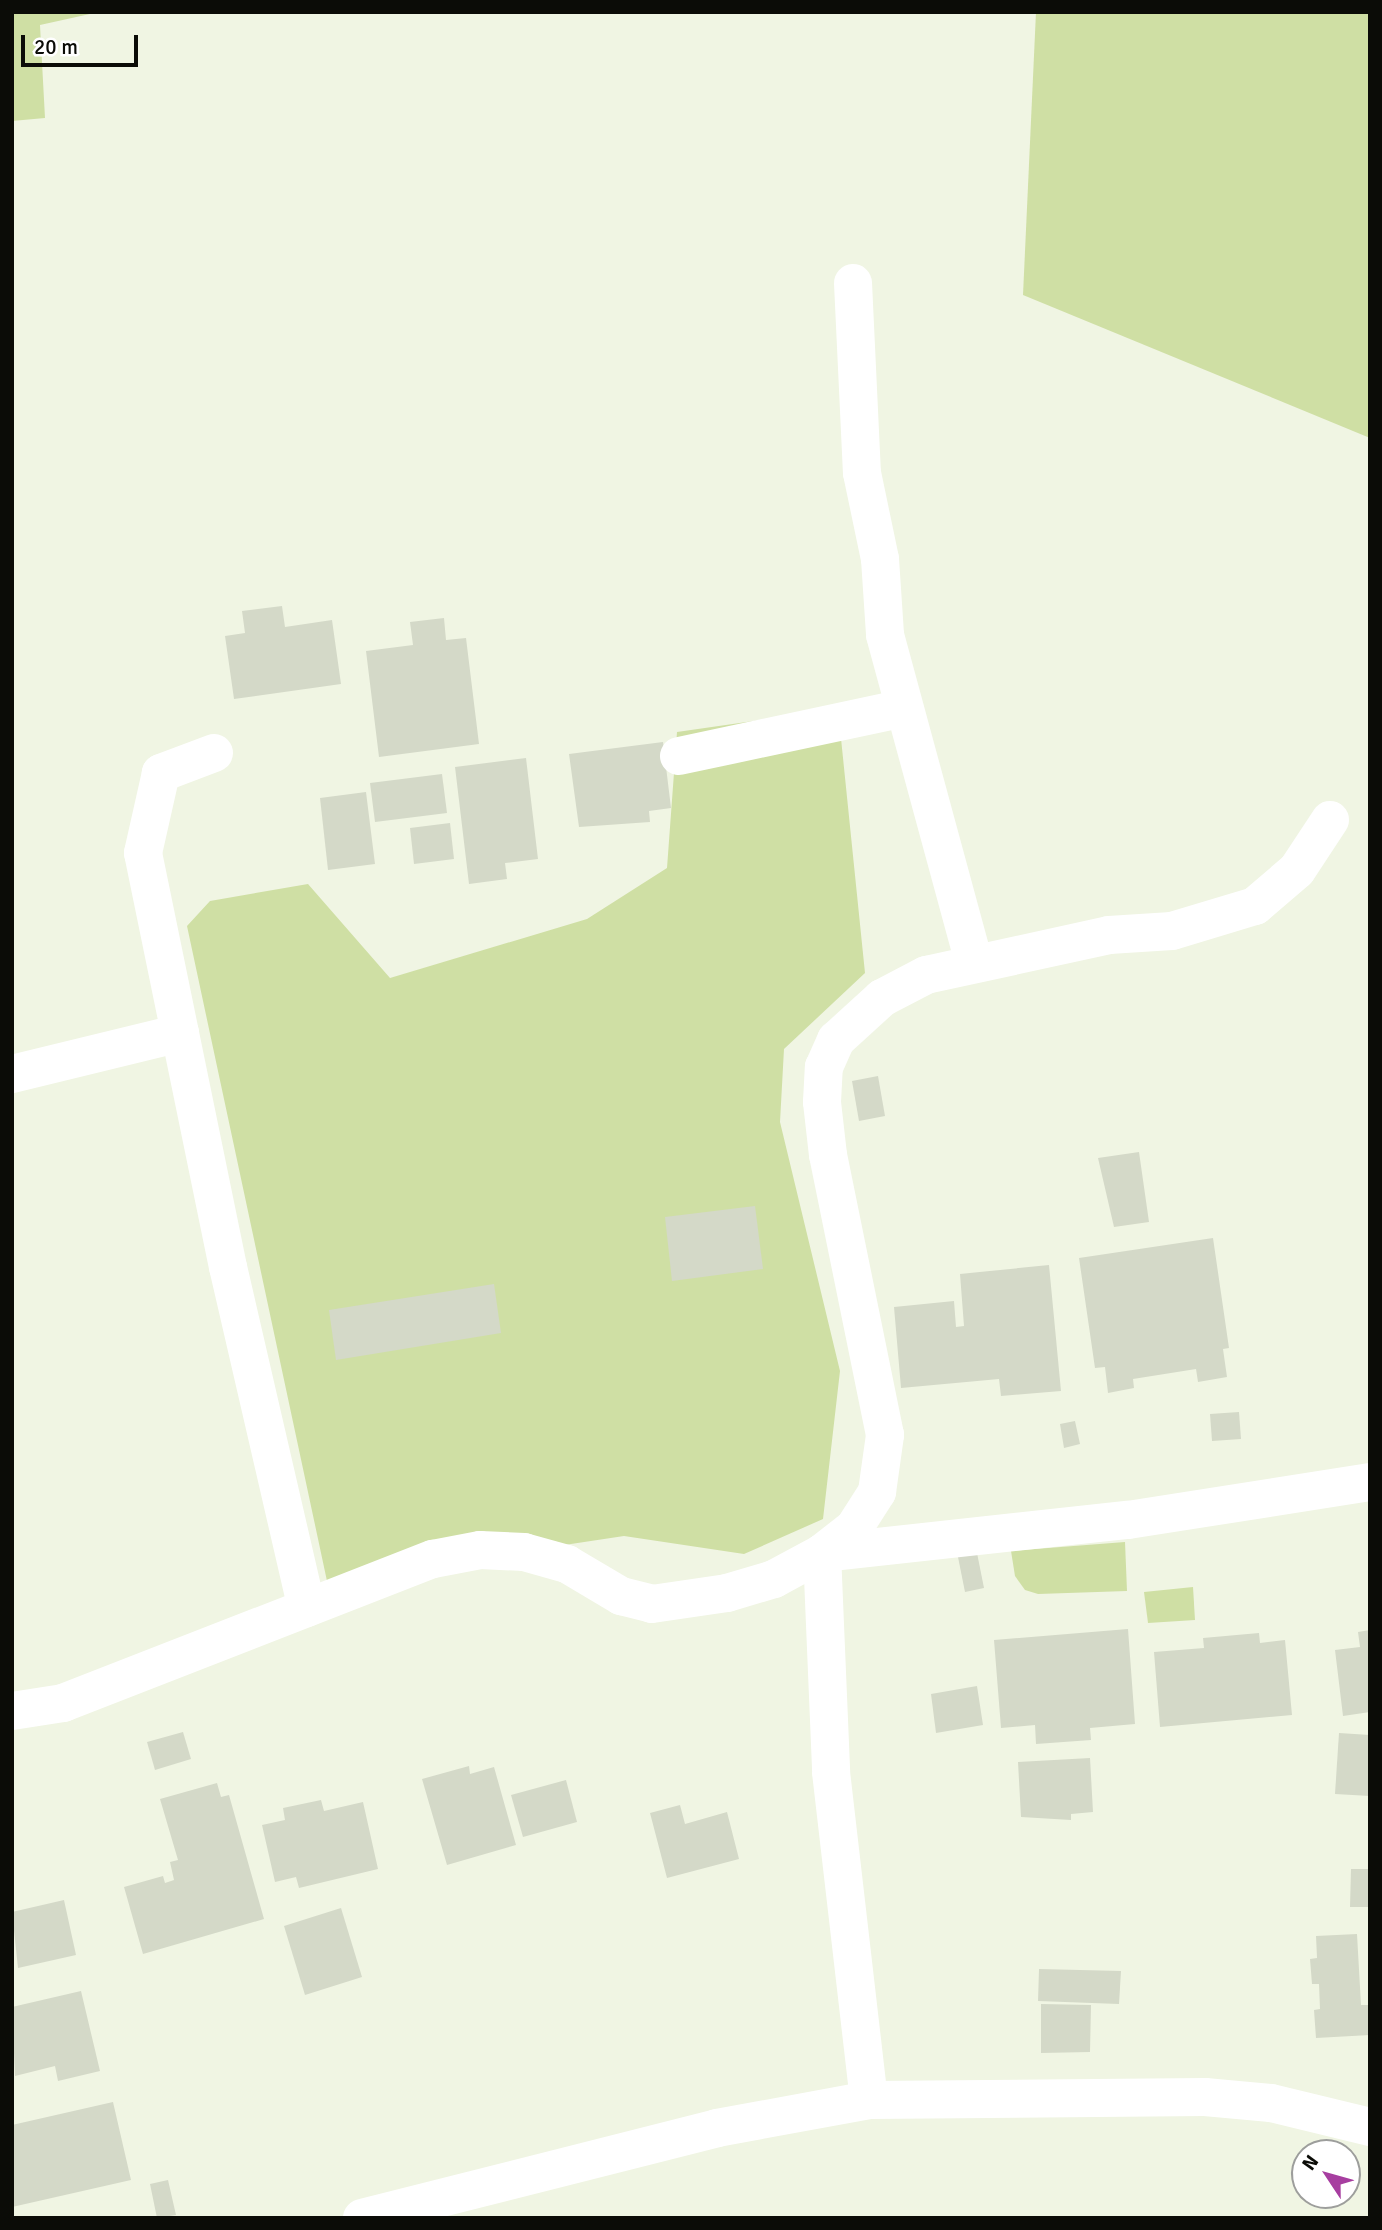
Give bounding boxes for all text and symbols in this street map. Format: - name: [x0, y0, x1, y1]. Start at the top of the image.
- scale bar: [24, 21, 142, 65]
- text: 20 m: [34, 34, 78, 60]
- north arrow: [1291, 2139, 1361, 2209]
- text: N: [1297, 2150, 1324, 2175]

